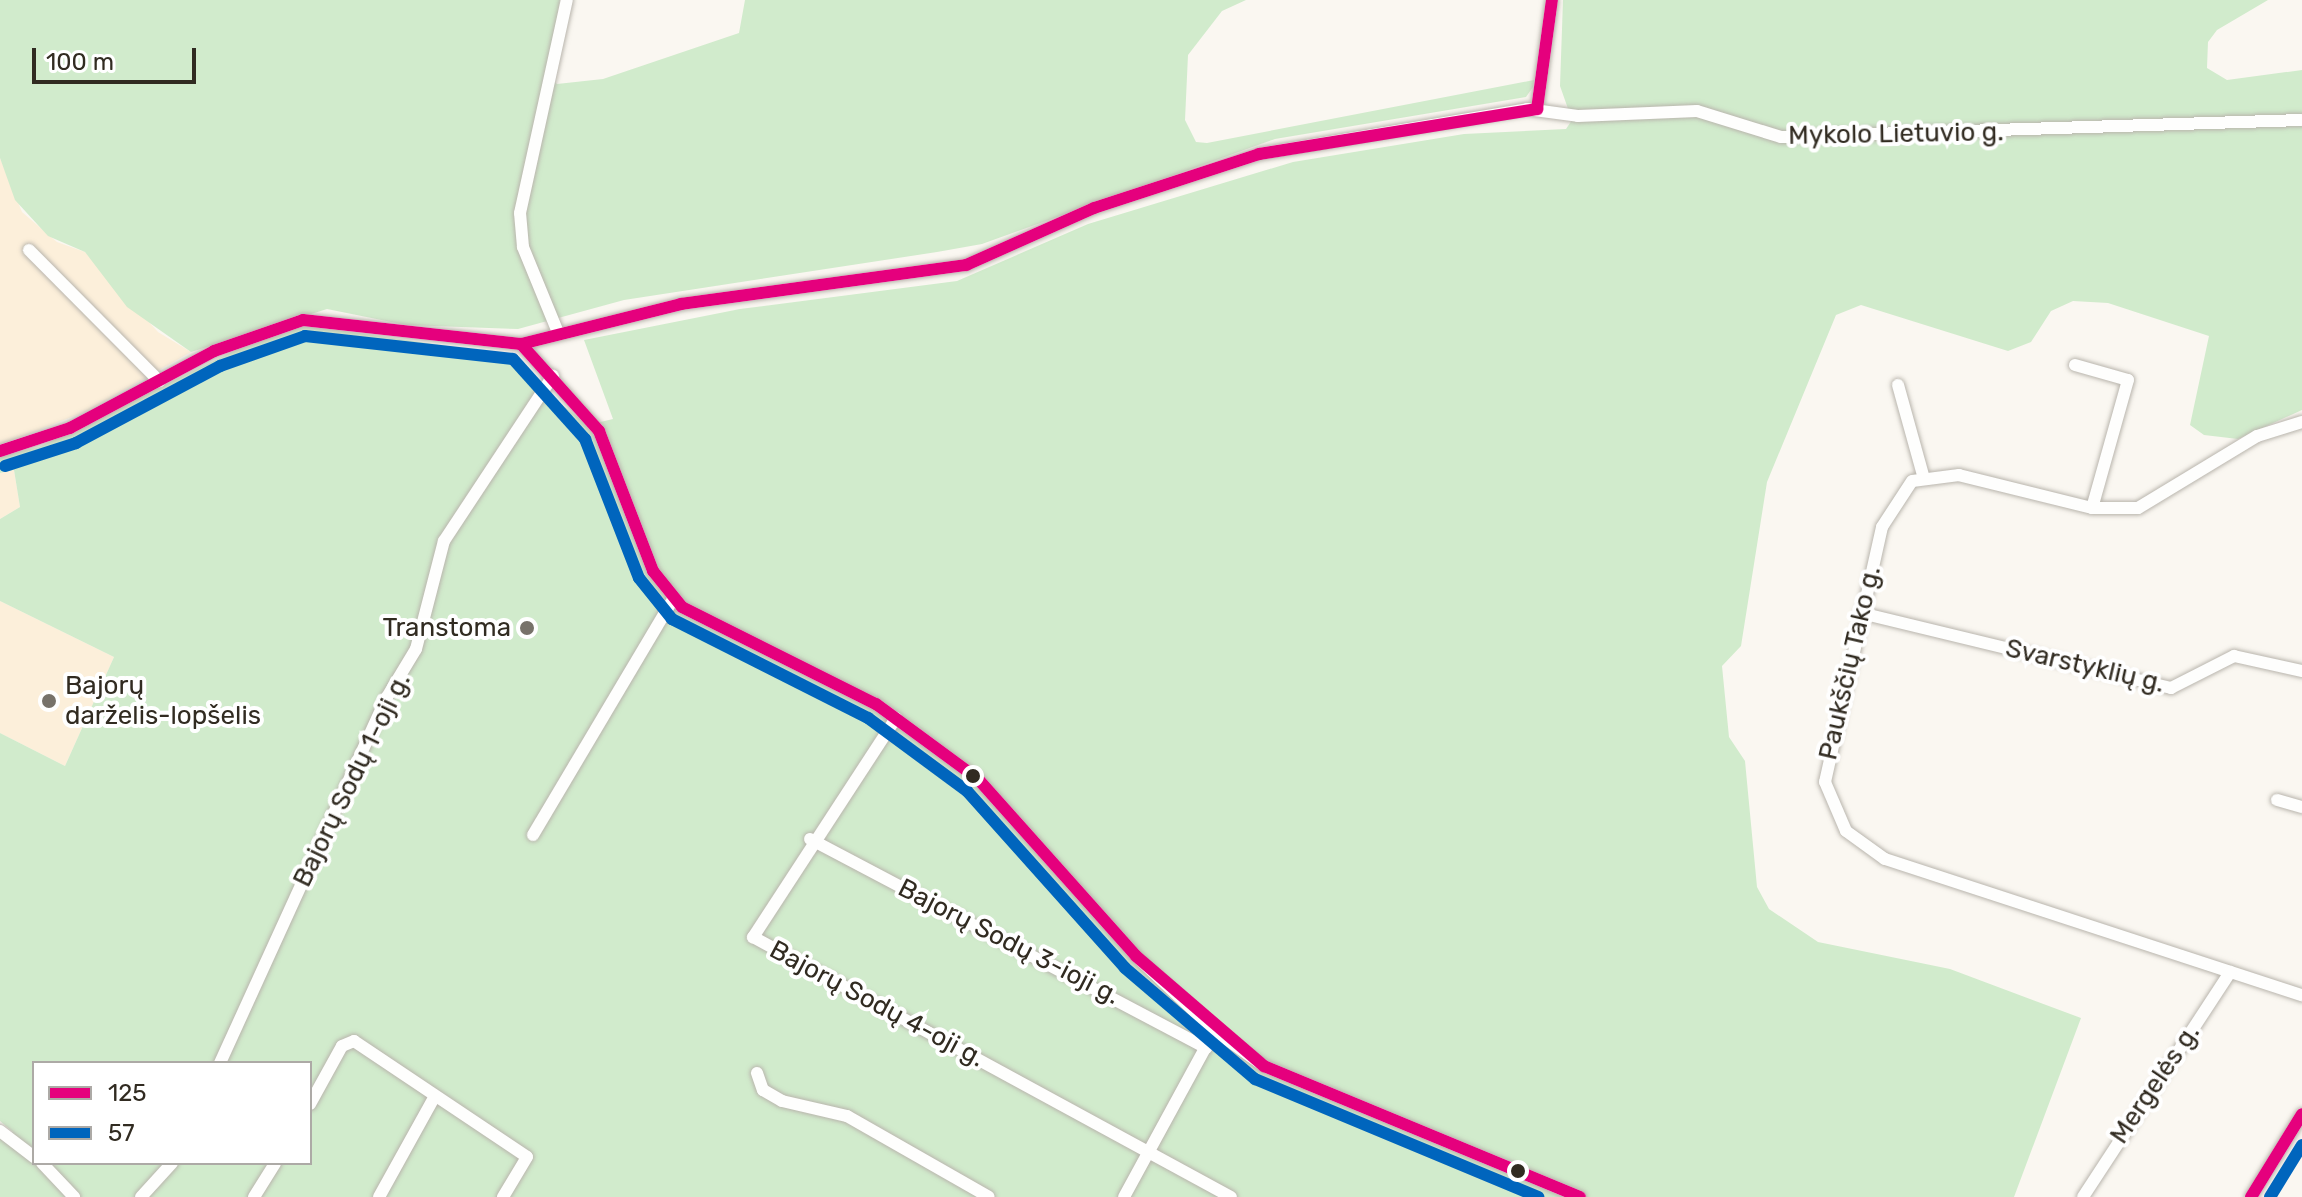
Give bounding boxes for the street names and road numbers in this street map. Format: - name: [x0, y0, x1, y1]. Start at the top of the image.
- street label: Mykolo Lietuvio g.: [1788, 117, 2004, 151]
- street label: Paukščių Tako g.: [1812, 563, 1888, 763]
- street label: Svarstyklių g.: [2003, 633, 2167, 699]
- street label: Bajorų Sodų 1-oji g.: [287, 668, 417, 892]
- street label: Bajorų Sodų 3-ioji g.: [893, 873, 1125, 1011]
- street label: Bajorų Sodų 4-oji g.: [764, 934, 990, 1074]
- street label: Mergelės g.: [2104, 1018, 2206, 1150]

